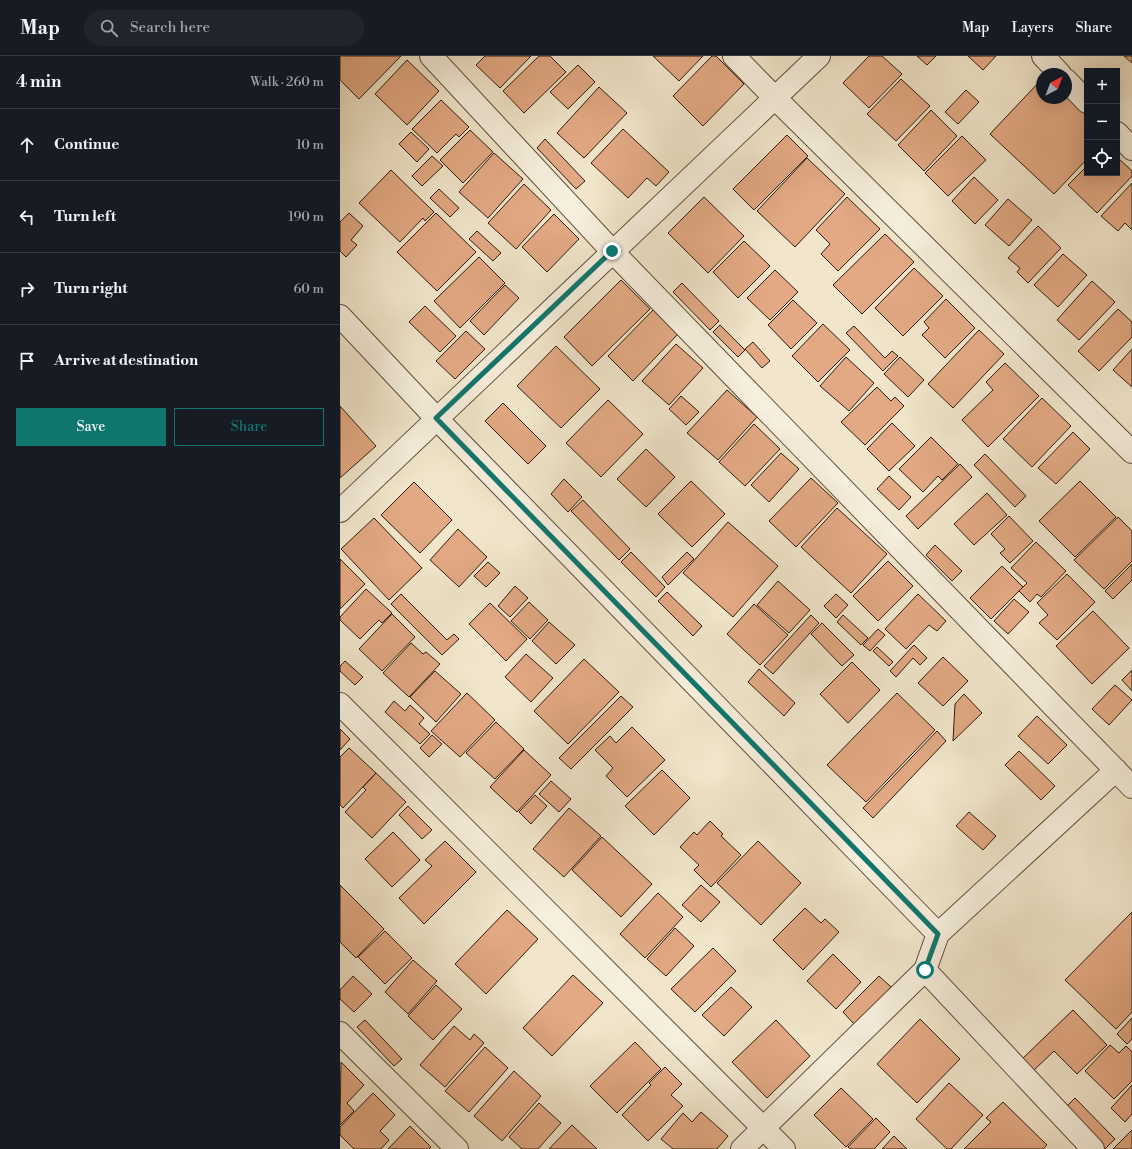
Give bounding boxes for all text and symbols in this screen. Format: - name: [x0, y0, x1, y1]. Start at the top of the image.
- search box: [84, 10, 364, 46]
- text: Map: [20, 16, 60, 40]
- icon: search: [98, 17, 120, 39]
- text: Search here: [130, 18, 210, 37]
- text: Map: [962, 19, 989, 37]
- text: Layers: [1011, 19, 1054, 37]
- text: Share: [1076, 19, 1112, 37]
- north arrow: [1036, 68, 1072, 104]
- map controls: [1084, 68, 1120, 176]
- button: +: [1084, 68, 1120, 104]
- text: 4 min: [16, 71, 61, 93]
- text: Walk · 260 m: [250, 74, 324, 90]
- button: −: [1084, 104, 1120, 140]
- icon: ahead: [16, 134, 38, 156]
- text: Continue: [54, 135, 119, 154]
- text: 10 m: [296, 137, 324, 153]
- button: locate: [1084, 140, 1120, 176]
- icon: left: [16, 206, 38, 228]
- text: Turn left: [54, 207, 116, 226]
- text: 190 m: [288, 209, 324, 225]
- route end: [603, 242, 621, 260]
- icon: right: [16, 278, 38, 300]
- text: Turn right: [54, 279, 128, 298]
- text: 60 m: [293, 281, 324, 297]
- icon: arrive: [16, 350, 38, 372]
- text: Arrive at destination: [54, 351, 198, 370]
- button: Save: [16, 408, 166, 446]
- button: Share: [174, 408, 324, 446]
- route start: [916, 961, 934, 979]

